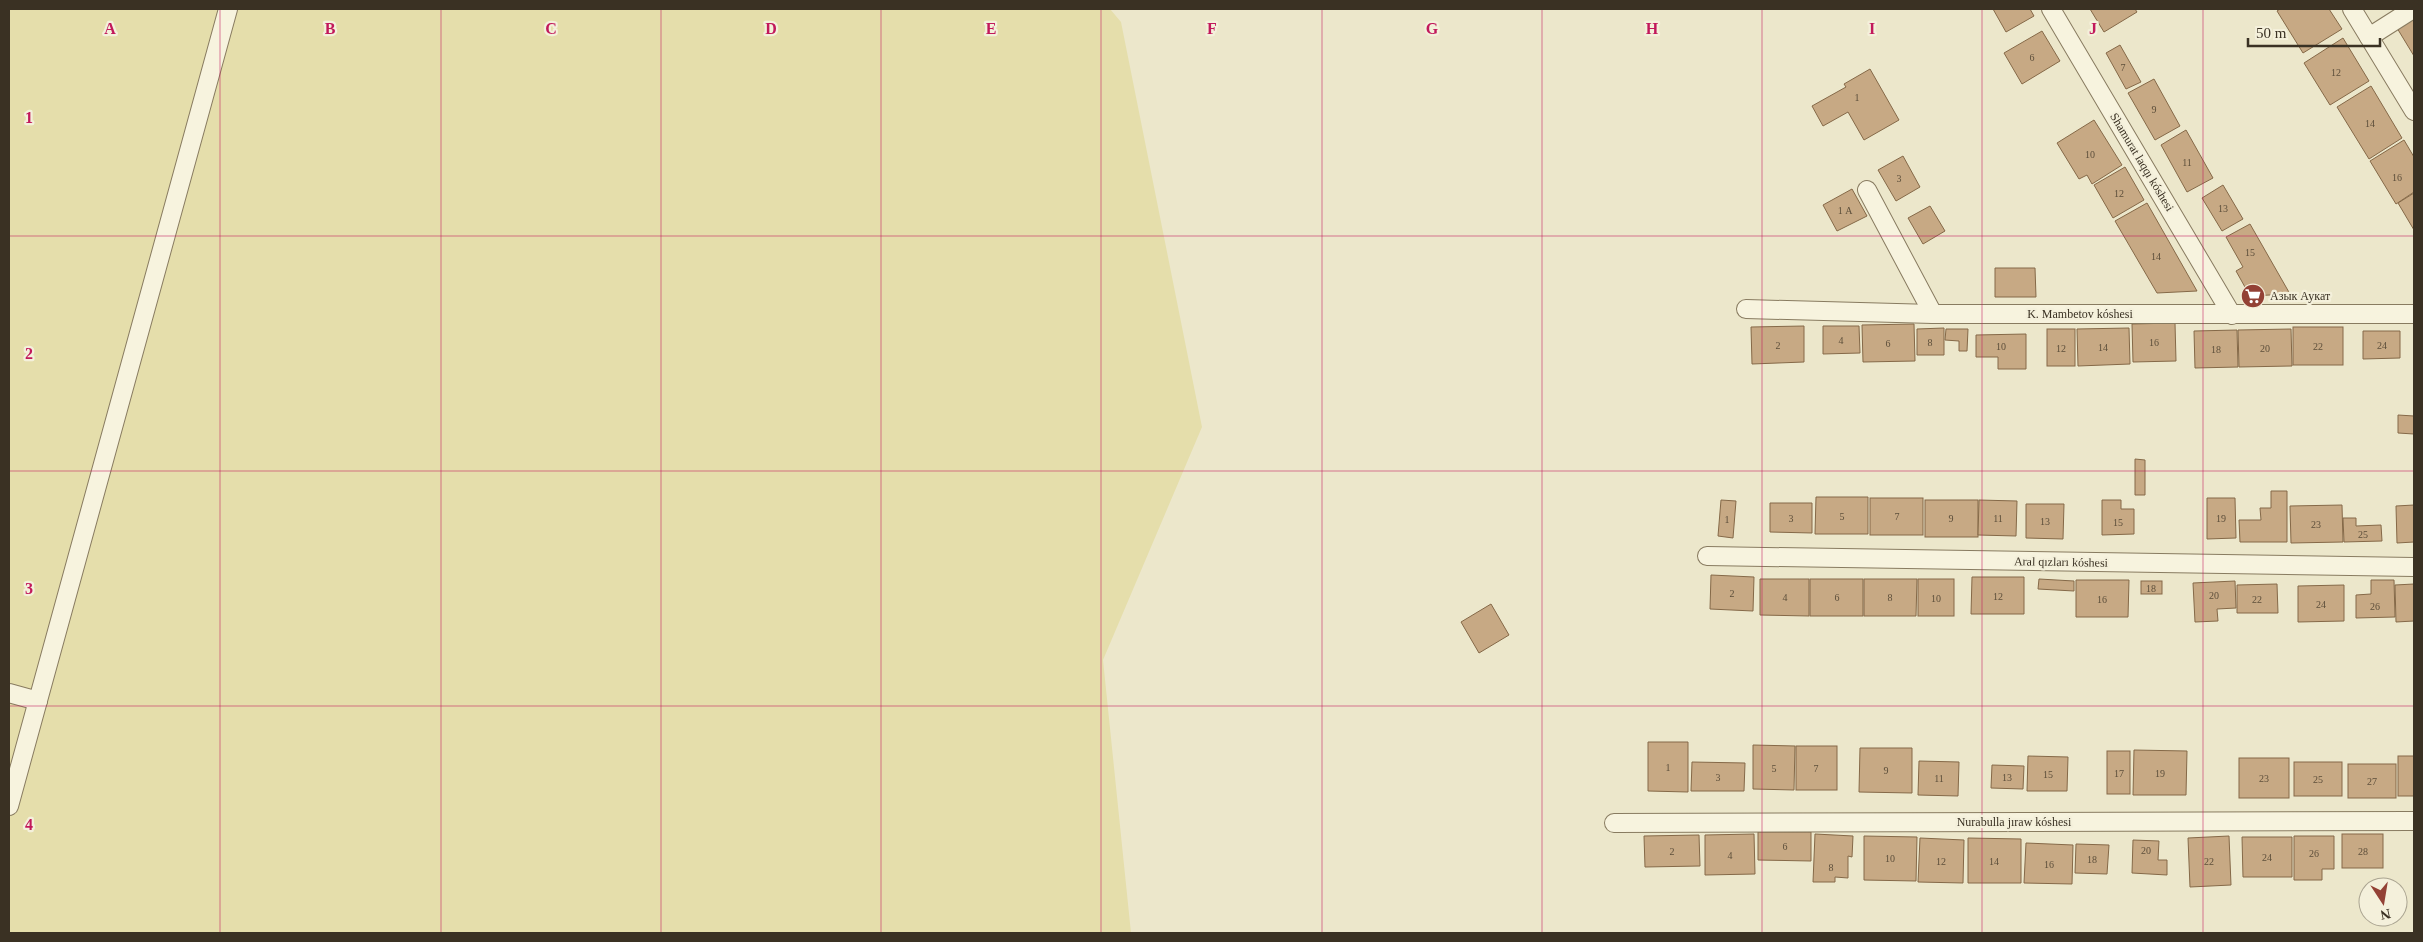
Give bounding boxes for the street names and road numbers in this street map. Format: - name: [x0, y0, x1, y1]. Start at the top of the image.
- street label: Shamurat laqqı kóshesi: [2107, 110, 2177, 214]
- street label: K. Mambetov kóshesi: [2027, 307, 2133, 321]
- street label: Aral qızları kóshesi: [2014, 554, 2109, 570]
- street label: Nurabulla jıraw kóshesi: [1957, 815, 2072, 829]

